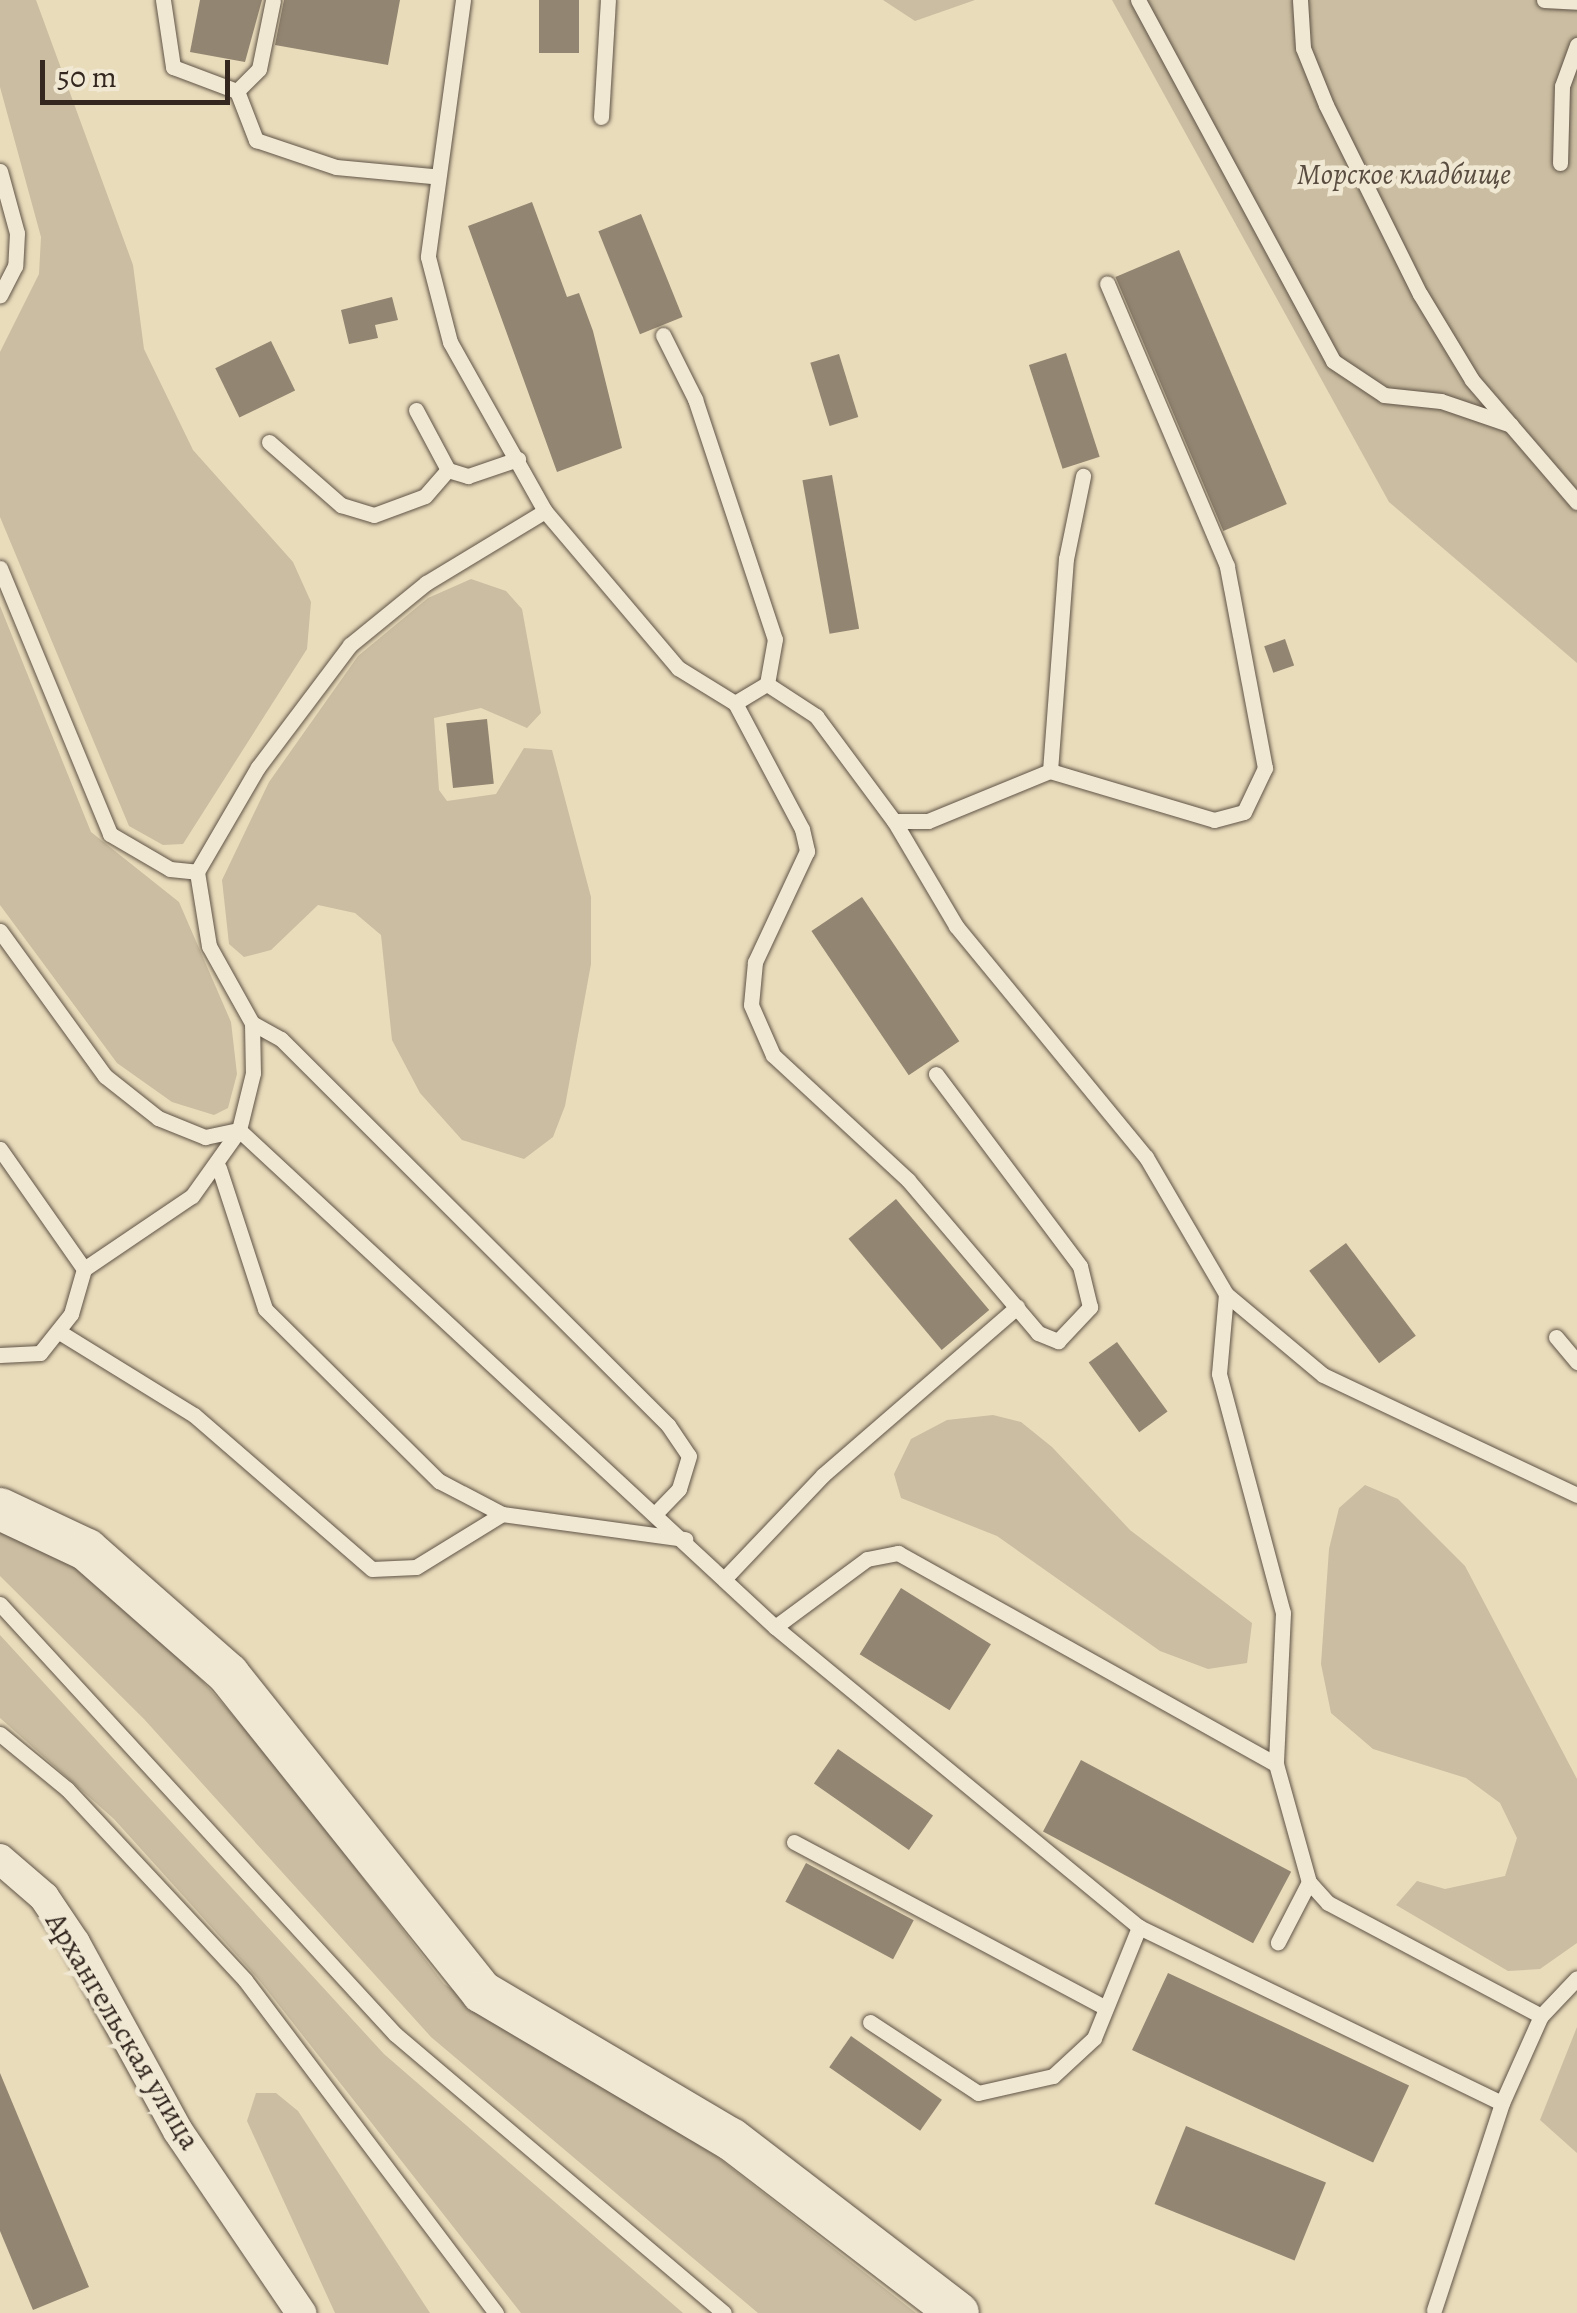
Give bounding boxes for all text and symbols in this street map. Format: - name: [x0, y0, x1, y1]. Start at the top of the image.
- scale bar: [45, 40, 235, 102]
- text: 50 m: [57, 57, 117, 97]
- park label: Морское кладбище: [1297, 156, 1511, 192]
- street label: Архангельская улица: [38, 1906, 208, 2156]

